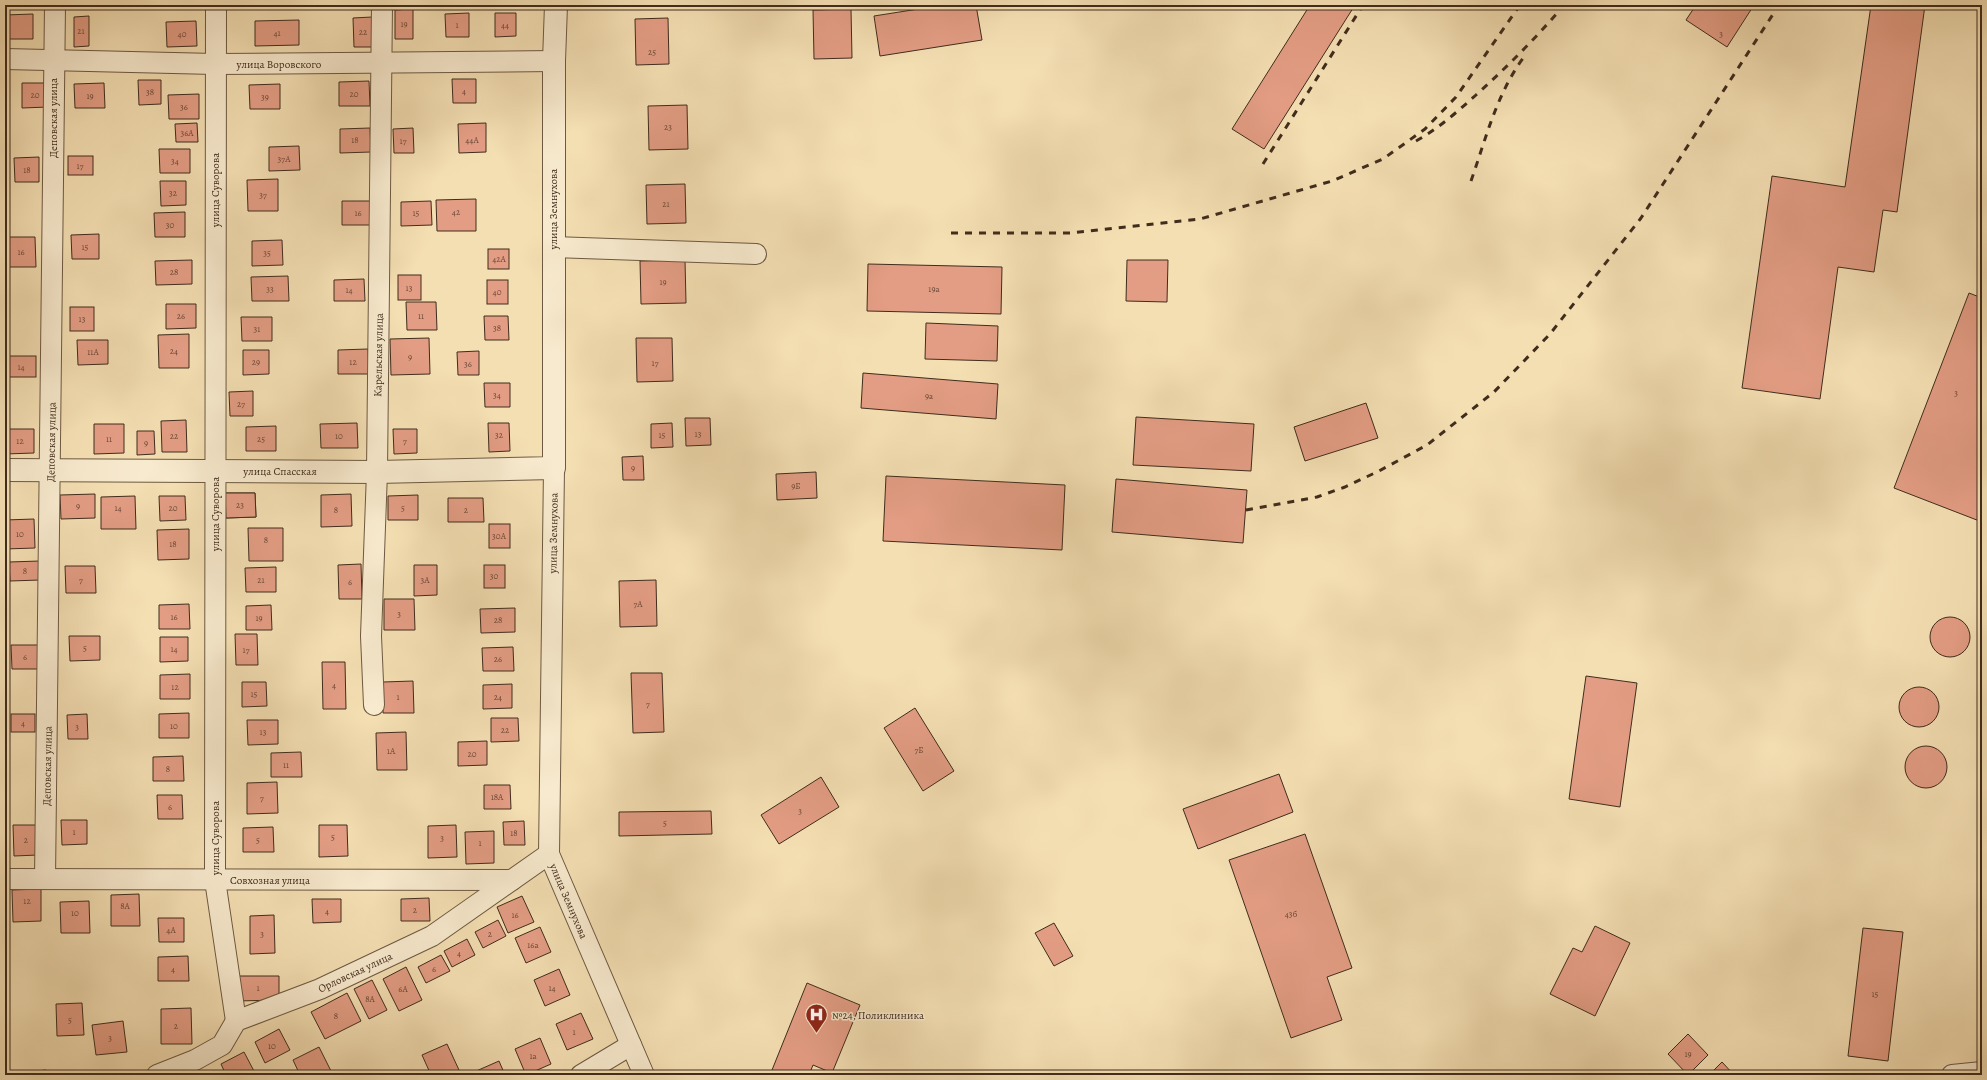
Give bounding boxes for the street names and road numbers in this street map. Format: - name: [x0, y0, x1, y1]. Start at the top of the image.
- street label: улица Воровского: [236, 57, 322, 72]
- street label: Деповская улица: [46, 77, 61, 158]
- street label: улица Суворова: [208, 152, 223, 228]
- street label: улица Земнухова: [546, 168, 561, 250]
- street label: Карельская улица: [370, 312, 387, 397]
- street label: Деповская улица: [43, 401, 60, 482]
- street label: улица Спасская: [242, 464, 317, 479]
- street label: улица Суворова: [208, 476, 223, 552]
- street label: улица Земнухова: [545, 492, 562, 575]
- street label: Деповская улица: [39, 725, 56, 806]
- street label: улица Суворова: [208, 800, 223, 876]
- street label: улица Земнухова: [545, 860, 592, 942]
- street label: Совхозная улица: [230, 873, 311, 888]
- street label: Орловская улица: [316, 948, 396, 996]

